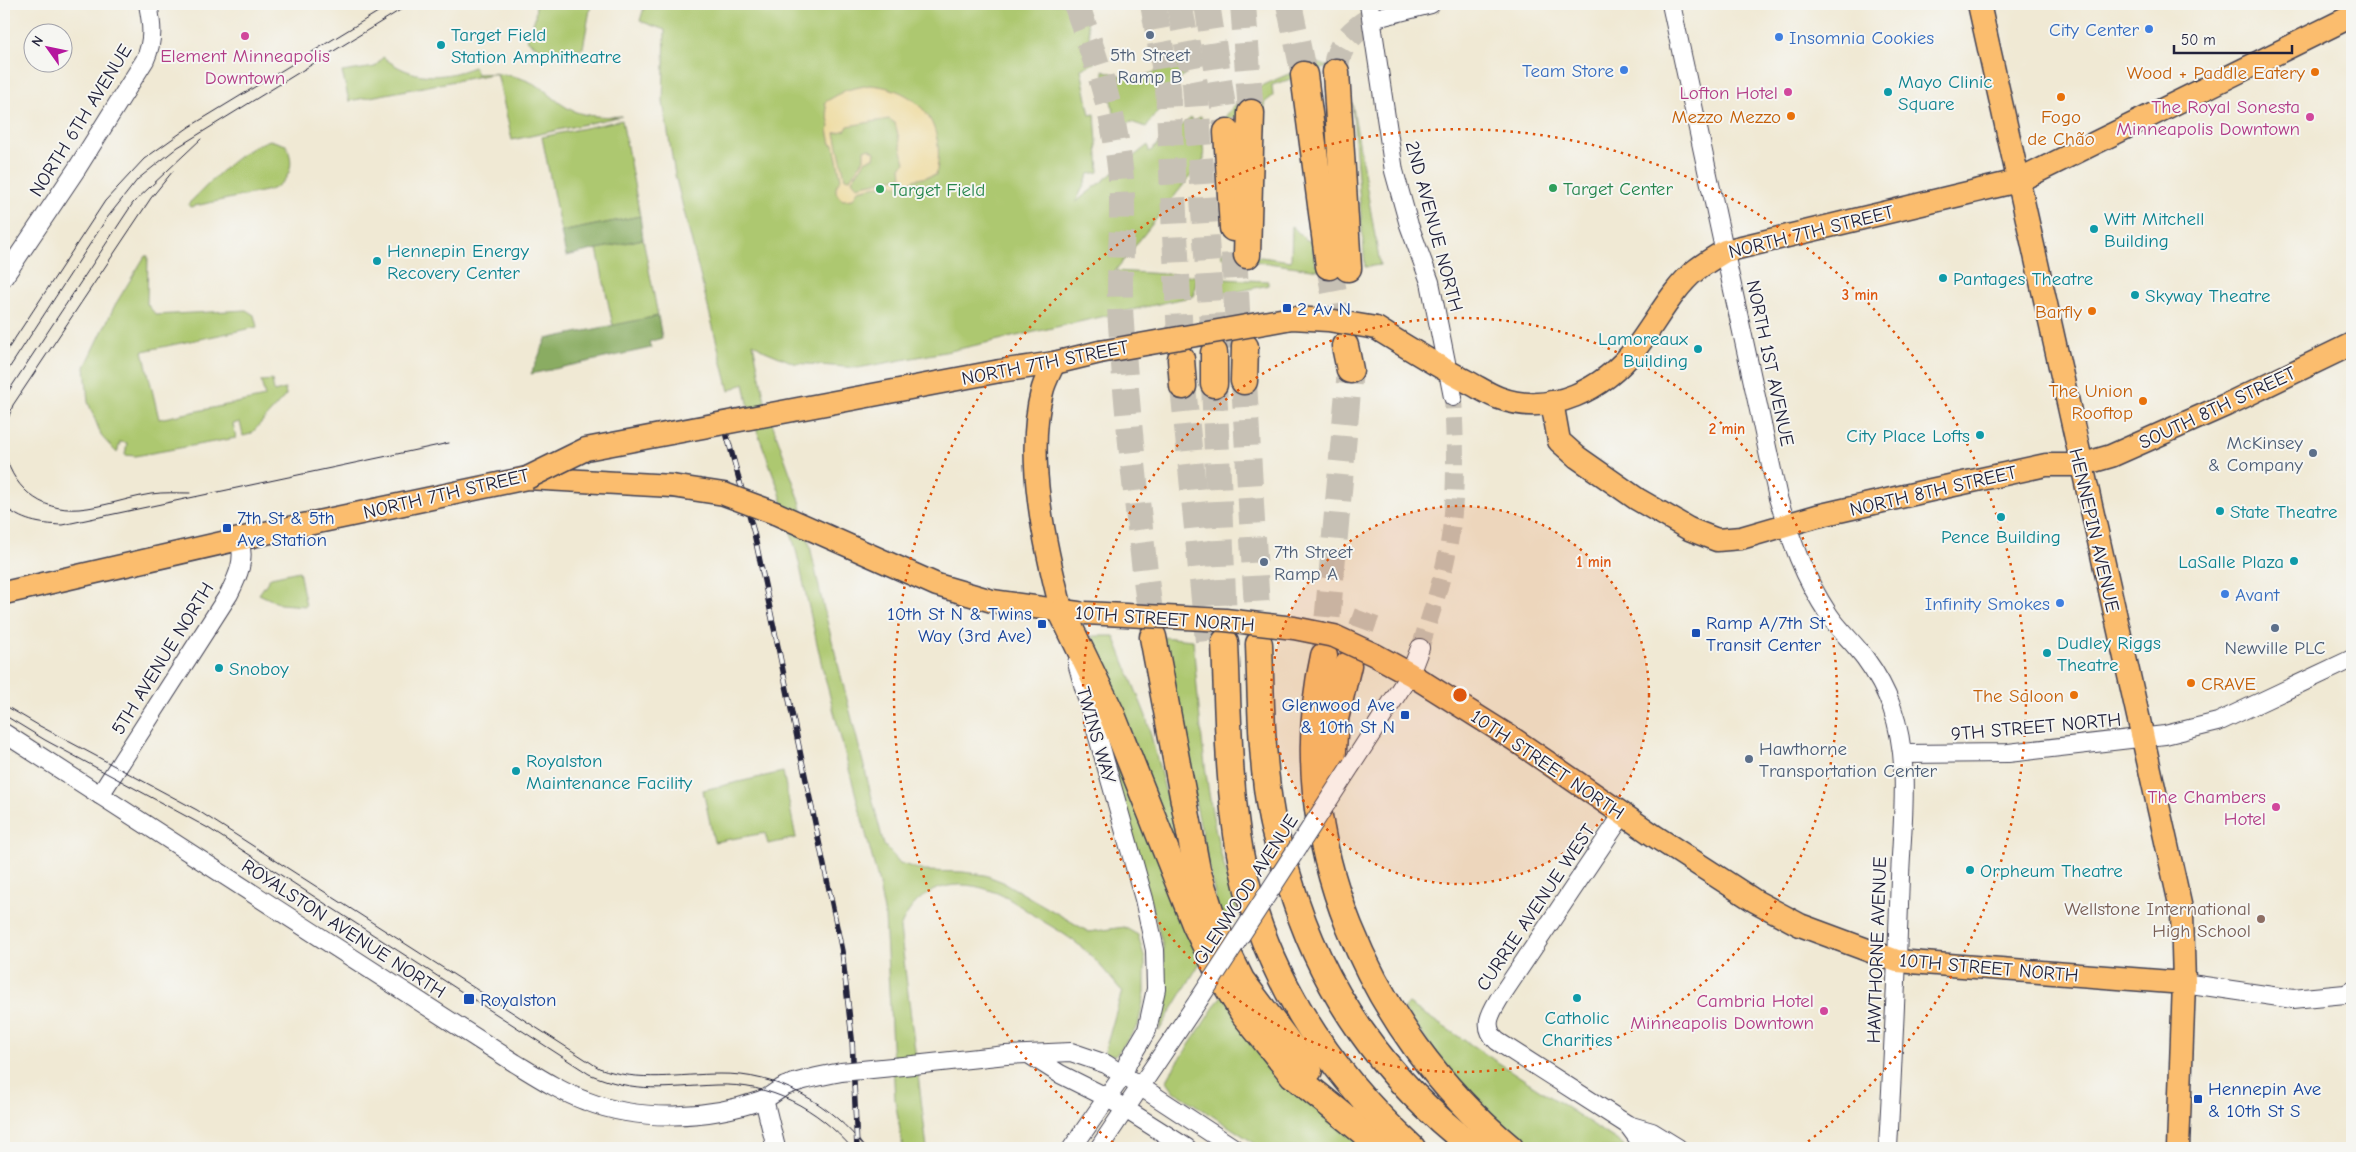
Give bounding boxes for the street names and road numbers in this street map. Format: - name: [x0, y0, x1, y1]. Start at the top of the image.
- street label: NORTH 6TH AVENUE: [24, 40, 136, 200]
- street label: 2ND AVENUE NORTH: [1401, 139, 1467, 314]
- street label: NORTH 7TH STREET: [1726, 201, 1896, 263]
- street label: NORTH 1ST AVENUE: [1742, 278, 1798, 448]
- street label: NORTH 7TH STREET: [960, 336, 1131, 390]
- street label: SOUTH 8TH STREET: [2136, 362, 2299, 454]
- street label: HENNEPIN AVENUE: [2064, 446, 2124, 614]
- street label: NORTH 8TH STREET: [1848, 461, 2019, 521]
- street label: NORTH 7TH STREET: [361, 464, 531, 524]
- street label: 5TH AVENUE NORTH: [107, 578, 219, 739]
- street label: 10TH STREET NORTH: [1075, 602, 1255, 636]
- street label: TWINS WAY: [1072, 684, 1121, 787]
- street label: 10TH STREET NORTH: [1467, 705, 1628, 824]
- street label: 9TH STREET NORTH: [1950, 709, 2122, 745]
- street label: GLENWOOD AVENUE: [1189, 810, 1303, 969]
- street label: CURRIE AVENUE WEST: [1472, 820, 1600, 995]
- street label: ROYALSTON AVENUE NORTH: [237, 855, 449, 1003]
- street label: HAWTHORNE AVENUE: [1863, 856, 1891, 1044]
- street label: 10TH STREET NORTH: [1898, 949, 2079, 987]

